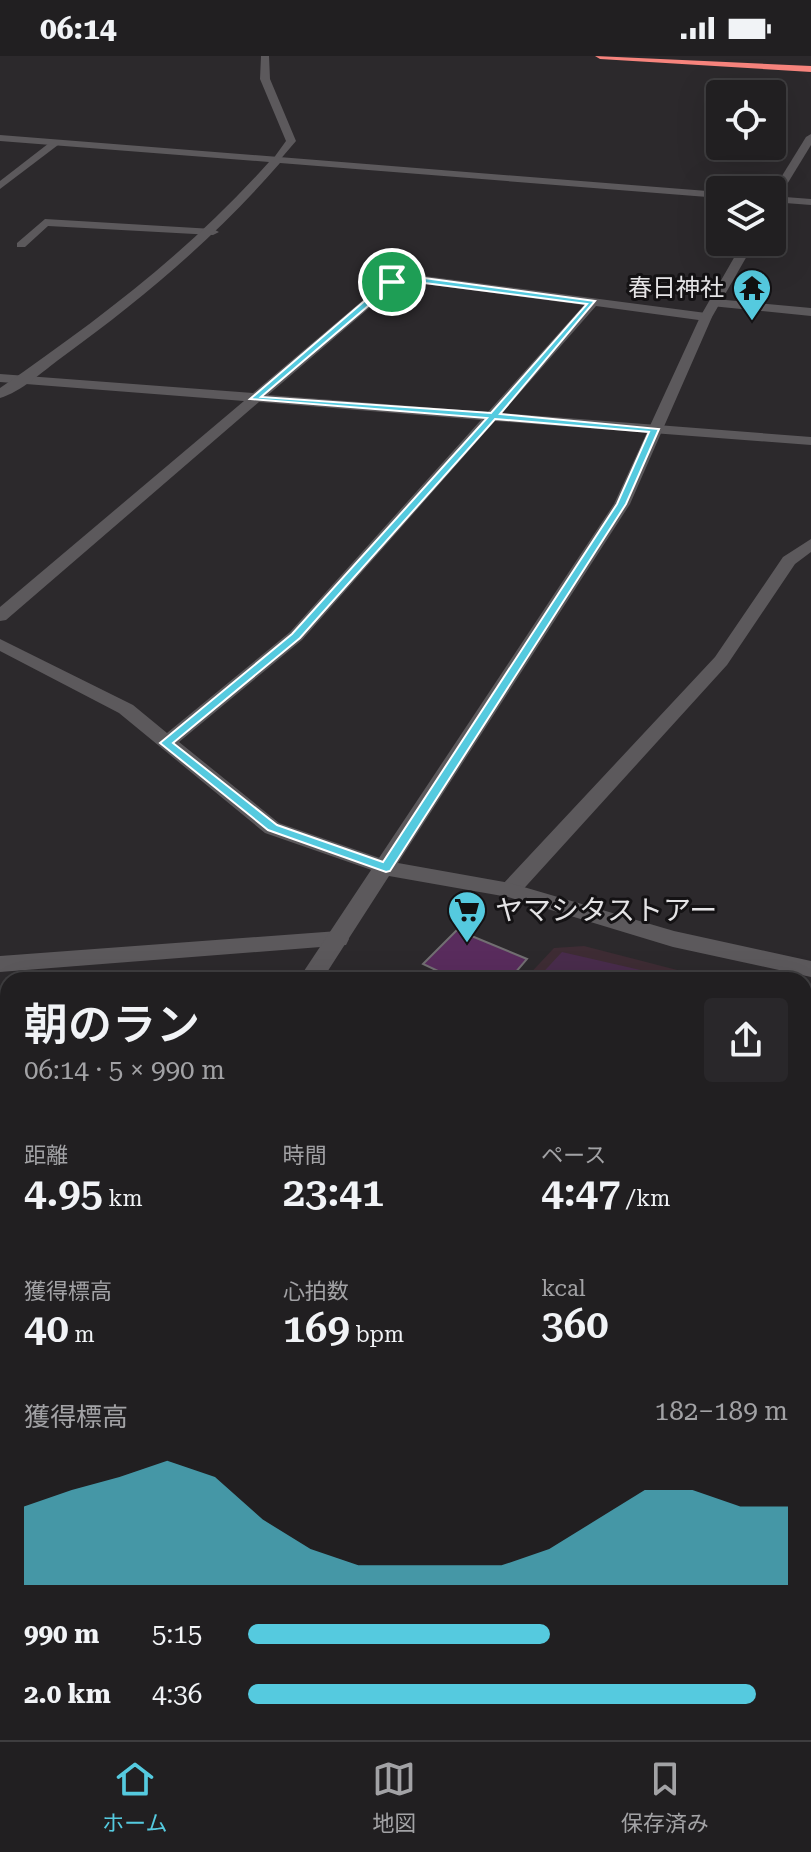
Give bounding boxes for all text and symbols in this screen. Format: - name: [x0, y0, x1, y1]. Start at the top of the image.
- text: 06:14: [40, 11, 117, 46]
- map controls: [706, 80, 786, 256]
- button: locate: [706, 80, 786, 160]
- button: layers: [706, 176, 786, 256]
- pin: [358, 248, 426, 316]
- icon: arrive: [370, 260, 414, 304]
- temple icon: 春日神社: [731, 267, 773, 322]
- place label: 春日神社: [628, 274, 724, 302]
- supermarket icon: ヤマシタストアー: [446, 889, 488, 944]
- place label: ヤマシタストアー: [495, 894, 717, 927]
- button: share: [704, 998, 788, 1082]
- text: 朝のラン: [24, 999, 200, 1051]
- text: 06:14 · 5 × 990 m: [24, 1055, 225, 1085]
- text: 距離: [24, 1143, 68, 1168]
- text: 時間: [283, 1143, 327, 1168]
- text: ペース: [541, 1143, 606, 1168]
- text: 4.95: [24, 1169, 103, 1216]
- text: 23:41: [283, 1169, 384, 1216]
- text: 4:47: [541, 1169, 620, 1216]
- text: km: [103, 1186, 143, 1211]
- text: /km: [620, 1186, 670, 1211]
- text: kcal: [541, 1276, 586, 1301]
- text: 獲得標高: [24, 1279, 112, 1304]
- text: 心拍数: [283, 1279, 349, 1304]
- text: 360: [541, 1301, 609, 1348]
- text: 40: [24, 1305, 69, 1352]
- text: 169: [283, 1305, 350, 1352]
- text: m: [69, 1322, 94, 1347]
- text: bpm: [350, 1322, 404, 1347]
- text: 182–189 m: [655, 1396, 788, 1426]
- text: 獲得標高: [24, 1402, 128, 1432]
- text: 990 m: [24, 1619, 99, 1649]
- text: 5:15: [152, 1619, 202, 1649]
- text: 2.0 km: [24, 1679, 111, 1709]
- text: 4:36: [152, 1679, 202, 1709]
- tab: ホーム: [102, 1757, 168, 1837]
- tab: 地図: [372, 1757, 416, 1837]
- tab: 保存済み: [621, 1757, 709, 1837]

